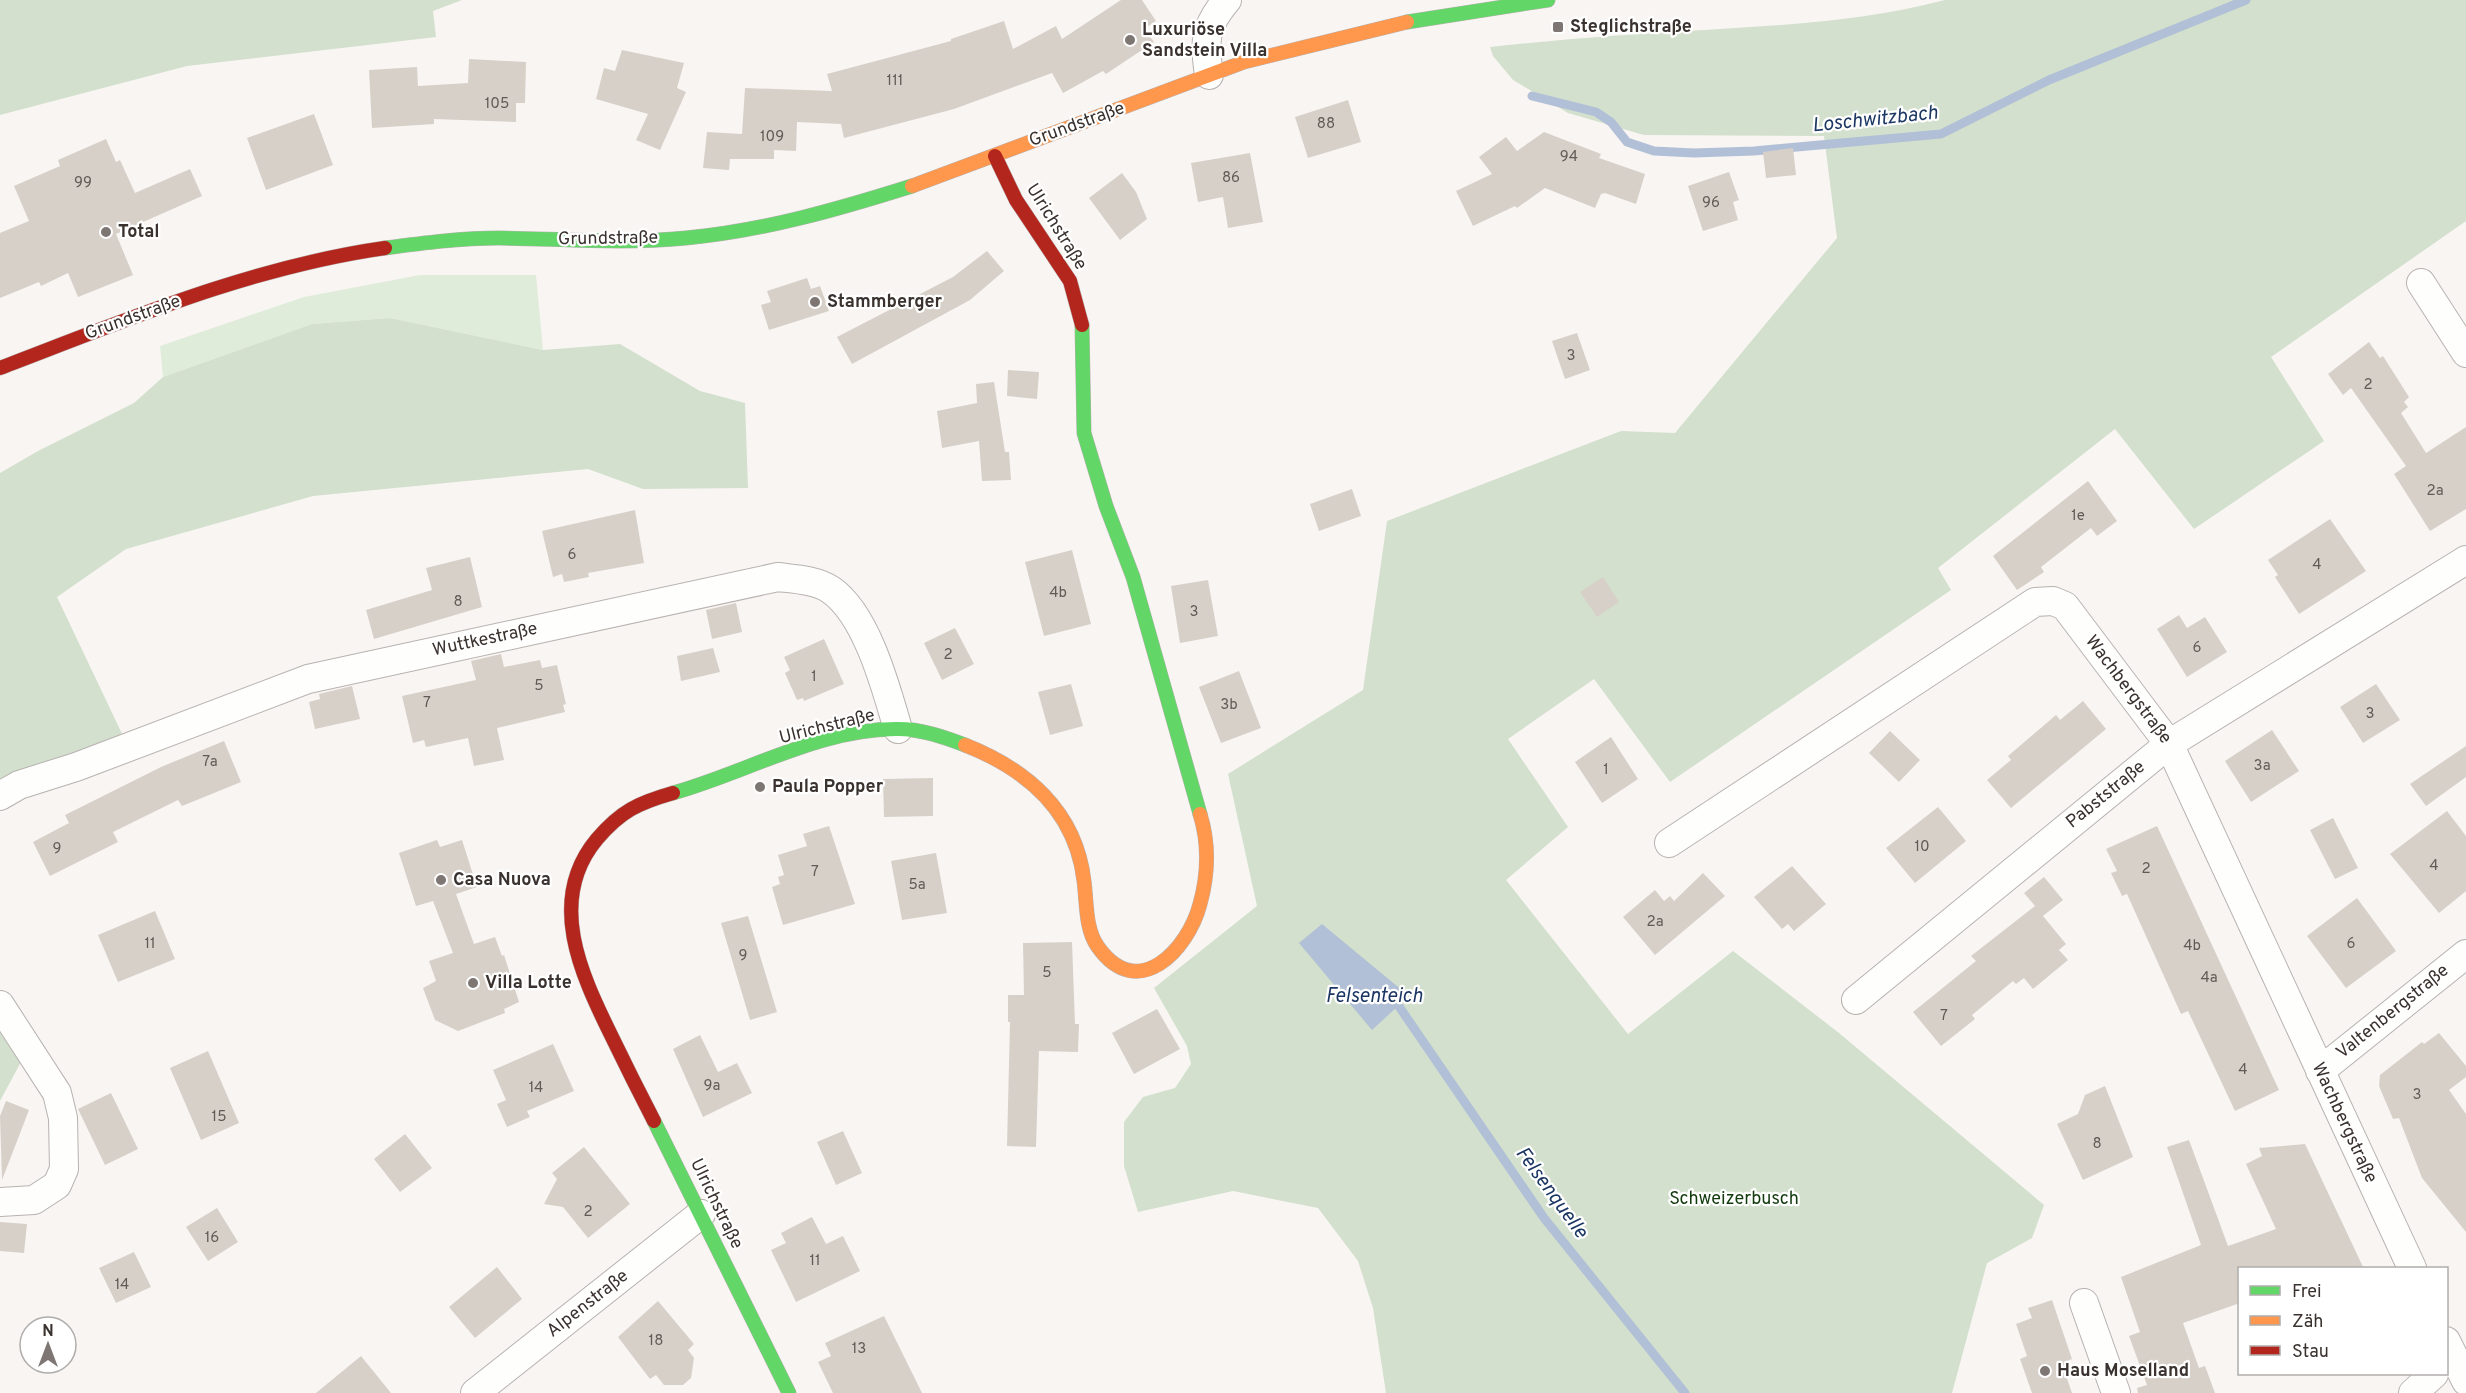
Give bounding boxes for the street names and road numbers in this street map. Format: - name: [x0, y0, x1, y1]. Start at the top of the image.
- street label: Grundstraße: [1026, 97, 1128, 153]
- street label: Ulrichstraße: [1020, 179, 1092, 275]
- street label: Grundstraße: [558, 227, 658, 251]
- street label: Grundstraße: [82, 290, 184, 346]
- street label: Wuttkestraße: [430, 618, 540, 662]
- street label: Wachbergstraße: [2080, 631, 2176, 749]
- street label: Ulrichstraße: [777, 704, 877, 750]
- street label: Pabststraße: [2062, 756, 2150, 834]
- street label: Valtenbergstraße: [2332, 960, 2454, 1064]
- street label: Wachbergstraße: [2306, 1059, 2382, 1187]
- street label: Ulrichstraße: [684, 1155, 748, 1253]
- street label: Alpenstraße: [543, 1265, 633, 1343]

